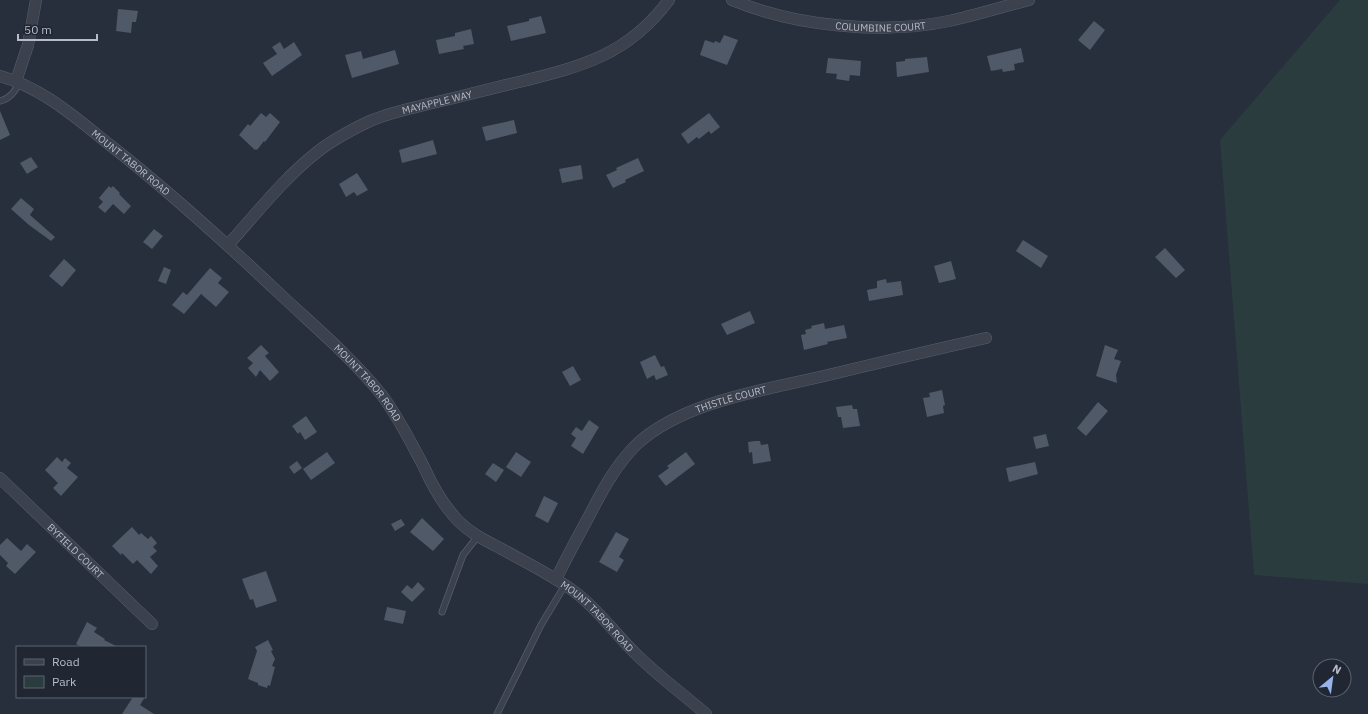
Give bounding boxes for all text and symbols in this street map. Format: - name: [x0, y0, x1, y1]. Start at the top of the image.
- scale bar: [18, 16, 97, 42]
- street label: COLUMBINE COURT: [835, 18, 927, 34]
- text: 50 m: [24, 22, 52, 37]
- street label: MAYAPPLE WAY: [400, 87, 473, 117]
- street label: MOUNT TABOR ROAD: [89, 126, 173, 198]
- street label: MOUNT TABOR ROAD: [331, 341, 404, 424]
- street label: THISTLE COURT: [693, 383, 768, 416]
- street label: BYFIELD COURT: [45, 521, 107, 581]
- street label: MOUNT TABOR ROAD: [558, 578, 637, 655]
- legend: [16, 646, 146, 698]
- text: Road: [52, 654, 80, 669]
- north arrow: [1312, 658, 1352, 698]
- text: N: [1330, 661, 1344, 677]
- text: Park: [52, 674, 77, 689]

